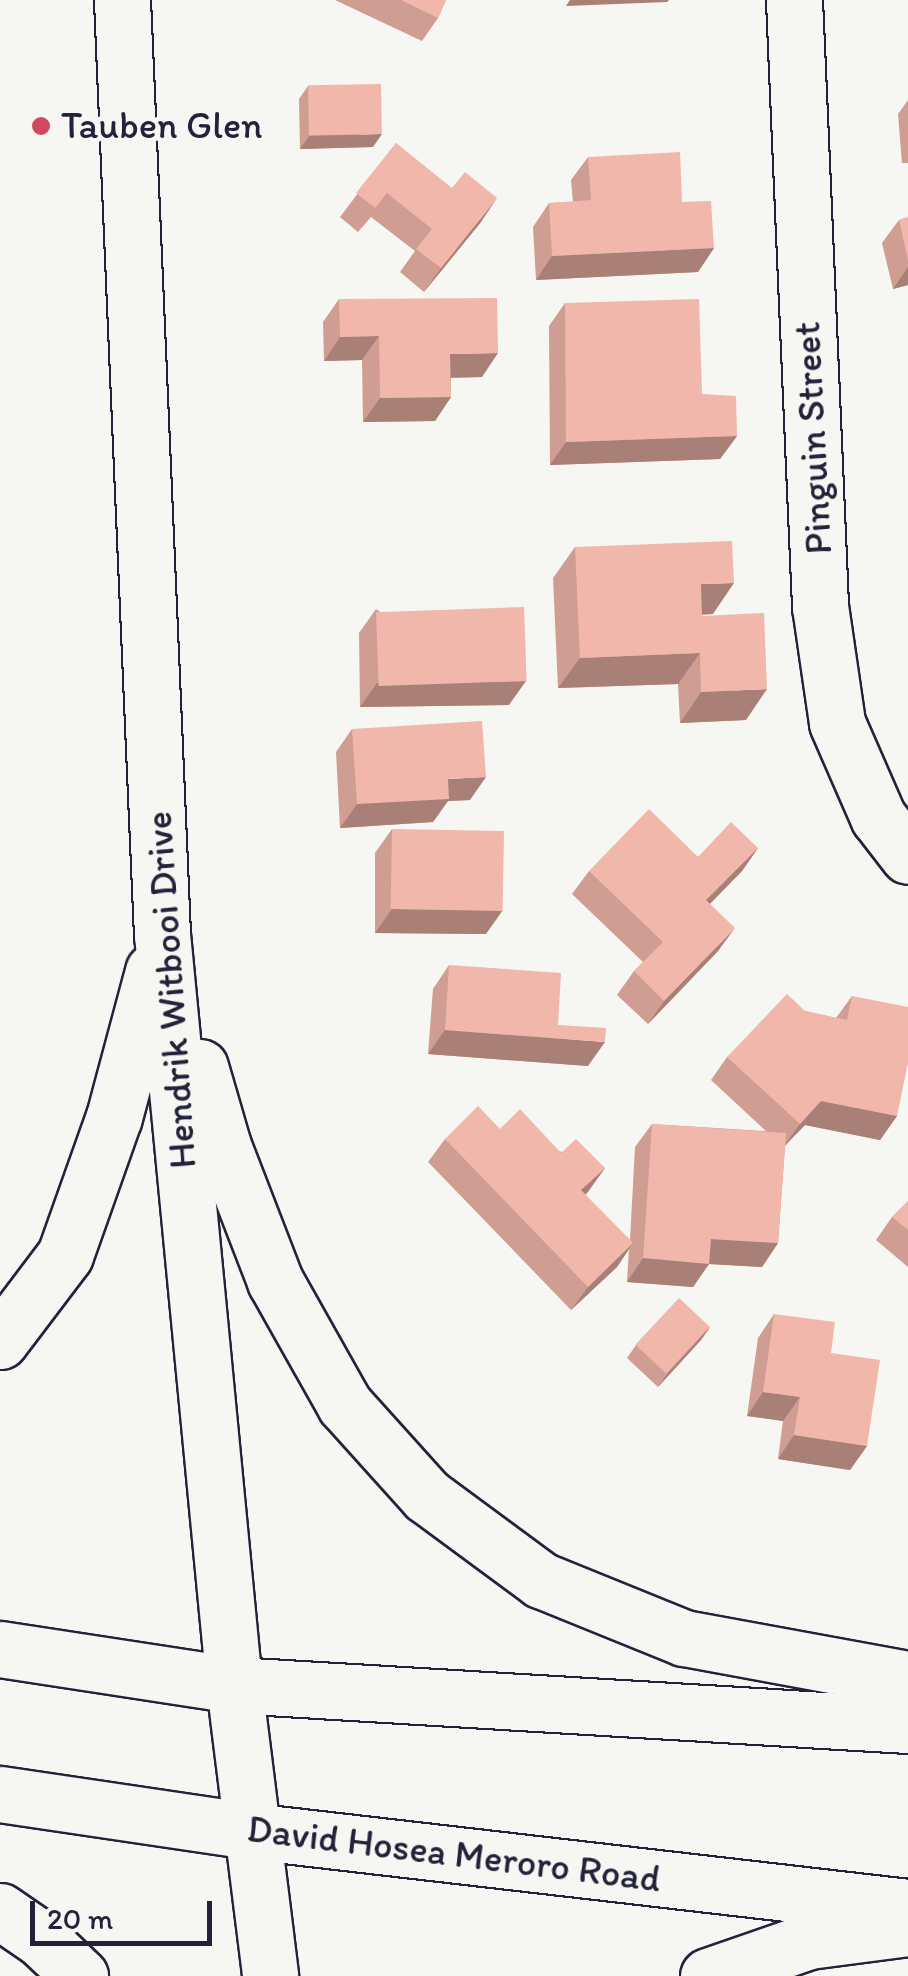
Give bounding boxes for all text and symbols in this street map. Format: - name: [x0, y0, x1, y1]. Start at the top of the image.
- place label: Tauben Glen: [61, 103, 261, 149]
- marker: Tauben Glen: [30, 115, 52, 137]
- street label: Pinguin Street: [784, 320, 842, 556]
- street label: Hendrik Witbooi Drive: [136, 810, 206, 1170]
- street label: David Hosea Meroro Road: [245, 1806, 663, 1902]
- scale bar: [35, 1881, 218, 1943]
- text: 20 m: [47, 1900, 113, 1937]

